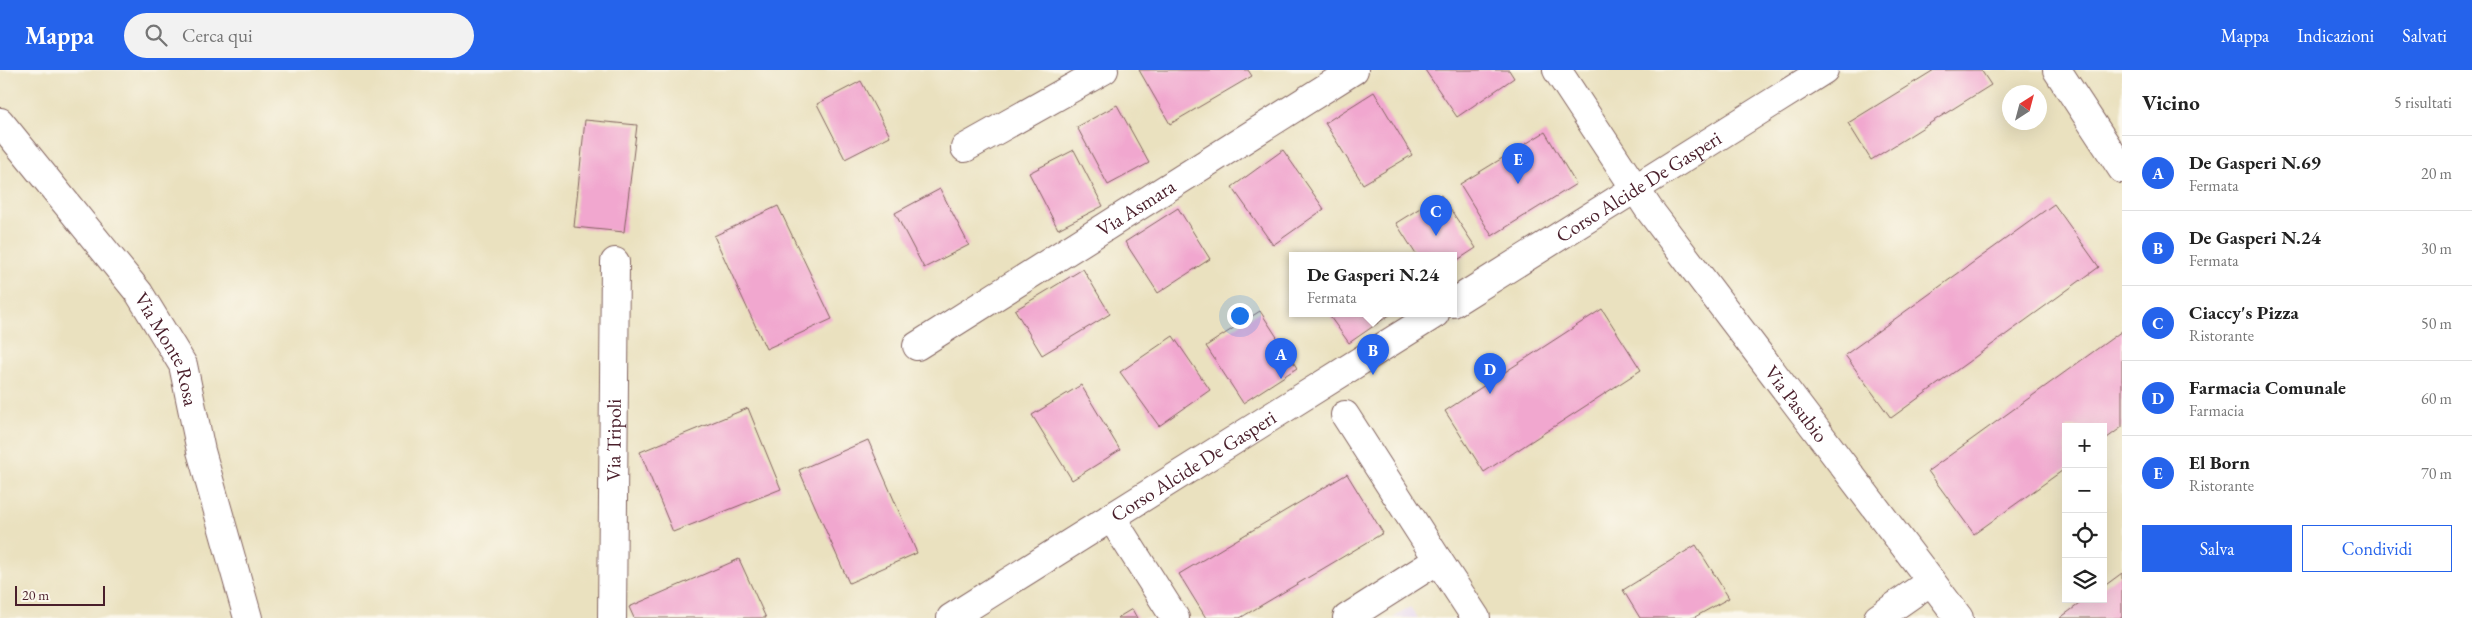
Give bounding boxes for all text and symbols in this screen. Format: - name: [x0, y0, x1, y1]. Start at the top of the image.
- search box: [124, 13, 474, 58]
- text: Mappa: [25, 20, 94, 51]
- icon: search: [142, 21, 170, 49]
- text: Cerca qui: [182, 23, 253, 48]
- text: Mappa: [2221, 24, 2269, 47]
- text: Indicazioni: [2297, 24, 2374, 47]
- text: Salvati: [2402, 24, 2447, 47]
- north arrow: [2002, 85, 2047, 130]
- text: Vicino: [2142, 89, 2200, 116]
- text: 5 risultati: [2394, 92, 2452, 113]
- street label: Corso Alcide De Gasperi: [1551, 125, 1726, 248]
- pin: E: [1502, 143, 1534, 184]
- text: De Gasperi N.69: [2189, 150, 2321, 175]
- text: A: [2152, 163, 2164, 184]
- text: 20 m: [2421, 163, 2452, 184]
- street label: Via Asmara: [1092, 173, 1180, 242]
- text: Fermata: [2189, 175, 2239, 196]
- pin: C: [1420, 195, 1452, 236]
- text: De Gasperi N.24: [2189, 225, 2321, 250]
- text: B: [2153, 238, 2163, 259]
- text: 30 m: [2421, 238, 2452, 259]
- text: Fermata: [2189, 250, 2239, 271]
- popup: [1289, 252, 1457, 317]
- text: De Gasperi N.24: [1307, 262, 1439, 287]
- street label: Via Monte Rosa: [129, 287, 204, 408]
- text: Fermata: [1307, 287, 1357, 308]
- text: Ciaccy's Pizza: [2189, 300, 2299, 325]
- your location: [1227, 303, 1253, 329]
- text: C: [2152, 313, 2164, 334]
- text: 50 m: [2421, 313, 2452, 334]
- text: Ristorante: [2189, 325, 2254, 346]
- pin: B: [1357, 334, 1389, 375]
- pin: A: [1265, 338, 1297, 379]
- pin: D: [1474, 353, 1506, 394]
- street label: Via Pasubio: [1759, 360, 1834, 448]
- text: Farmacia Comunale: [2189, 375, 2346, 400]
- text: D: [2152, 388, 2164, 409]
- text: 60 m: [2421, 388, 2452, 409]
- street label: Via Tripoli: [600, 398, 627, 481]
- text: Farmacia: [2189, 400, 2244, 421]
- street label: Corso Alcide De Gasperi: [1106, 404, 1281, 528]
- map controls: [2062, 423, 2107, 603]
- button: +: [2062, 423, 2107, 468]
- text: El Born: [2189, 450, 2250, 475]
- text: E: [2153, 463, 2163, 484]
- text: 70 m: [2421, 463, 2452, 484]
- button: −: [2062, 468, 2107, 513]
- text: Ristorante: [2189, 475, 2254, 496]
- button: locate: [2062, 513, 2107, 558]
- button: Salva: [2142, 525, 2292, 572]
- button: Condividi: [2302, 525, 2452, 572]
- button: layers: [2062, 558, 2107, 603]
- scale bar: [15, 583, 105, 606]
- text: 20 m: [22, 586, 49, 604]

